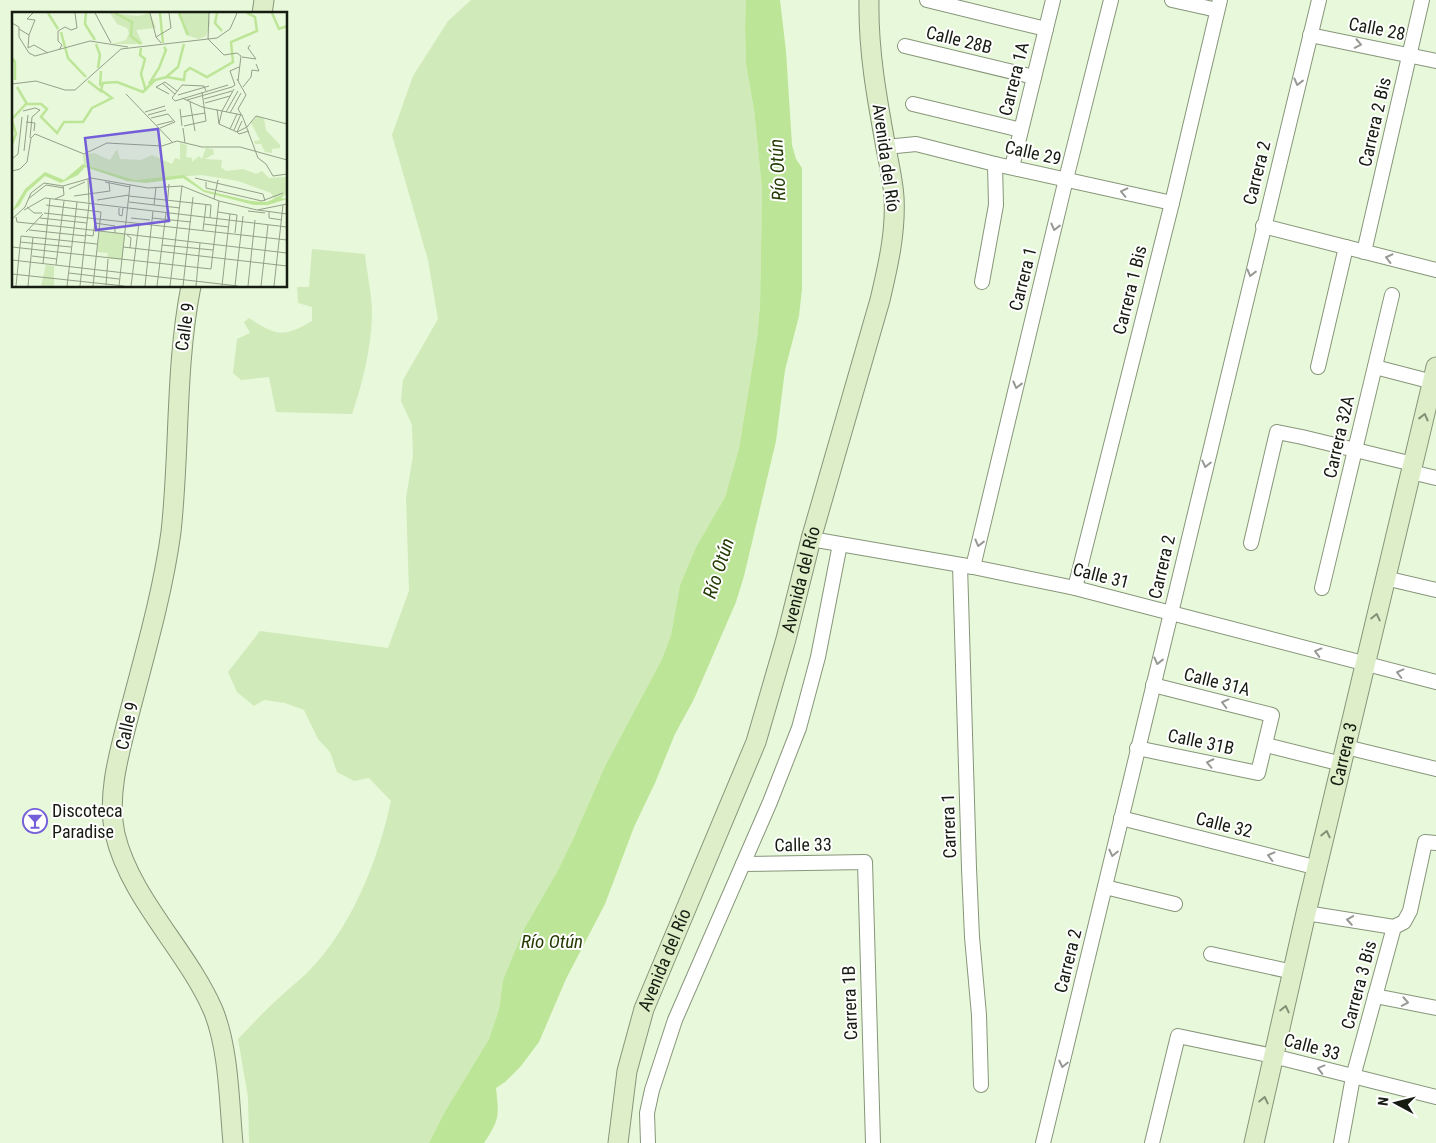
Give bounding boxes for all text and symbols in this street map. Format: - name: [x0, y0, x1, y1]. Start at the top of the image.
- inset map: [12, 12, 288, 288]
- street label: Calle 28: [1347, 13, 1407, 44]
- street label: Calle 28B: [924, 21, 994, 58]
- one-way arrow: [1353, 38, 1362, 49]
- street label: Carrera 1A: [994, 39, 1033, 118]
- street label: Carrera 2 Bis: [1354, 75, 1395, 169]
- one-way arrow: [1293, 77, 1304, 86]
- street label: Avenida del Río: [869, 103, 904, 213]
- street label: Calle 29: [1003, 136, 1063, 169]
- water label: Río Otún: [764, 138, 791, 202]
- street label: Carrera 2: [1238, 139, 1275, 207]
- one-way arrow: [1120, 187, 1128, 198]
- one-way arrow: [1050, 222, 1061, 231]
- street label: Carrera 1 Bis: [1108, 243, 1151, 337]
- street label: Carrera 1: [1004, 245, 1041, 313]
- one-way arrow: [1385, 254, 1393, 264]
- one-way arrow: [1247, 269, 1257, 277]
- street label: Calle 9: [171, 301, 198, 352]
- one-way arrow: [1012, 380, 1023, 389]
- street label: Carrera 32A: [1319, 393, 1358, 480]
- one-way arrow: [1418, 412, 1429, 421]
- one-way arrow: [1201, 460, 1212, 469]
- street label: Avenida del Río: [777, 524, 824, 635]
- street label: Carrera 2: [1144, 533, 1179, 601]
- water label: Río Otún: [698, 535, 739, 601]
- one-way arrow: [974, 538, 985, 547]
- street label: Calle 31: [1071, 558, 1132, 593]
- one-way arrow: [1370, 612, 1381, 621]
- one-way arrow: [1313, 647, 1322, 658]
- one-way arrow: [1154, 656, 1164, 664]
- street label: Calle 31A: [1182, 663, 1253, 700]
- one-way arrow: [1396, 668, 1405, 679]
- one-way arrow: [1220, 698, 1229, 709]
- street label: Calle 9: [111, 700, 142, 752]
- street label: Carrera 3: [1326, 720, 1361, 788]
- street label: Calle 31B: [1166, 724, 1236, 759]
- one-way arrow: [1206, 759, 1214, 769]
- street label: Carrera 1: [937, 793, 960, 859]
- place label: Discoteca Paradise: [52, 800, 123, 842]
- street label: Calle 32: [1194, 807, 1255, 842]
- bar icon: Discoteca Paradise: [22, 808, 48, 834]
- one-way arrow: [1320, 829, 1330, 838]
- street label: Calle 33: [774, 834, 832, 855]
- one-way arrow: [1108, 848, 1119, 857]
- one-way arrow: [1266, 851, 1275, 862]
- street label: Avenida del Río: [633, 905, 695, 1014]
- one-way arrow: [1346, 916, 1355, 926]
- street label: Carrera 2: [1049, 927, 1086, 995]
- water label: Río Otún: [521, 930, 583, 953]
- street label: Carrera 3 Bis: [1337, 938, 1380, 1032]
- street label: Carrera 1B: [838, 965, 861, 1041]
- one-way arrow: [1401, 996, 1410, 1007]
- one-way arrow: [1279, 1005, 1290, 1014]
- street label: Calle 33: [1282, 1029, 1343, 1064]
- one-way arrow: [1058, 1060, 1069, 1069]
- one-way arrow: [1316, 1064, 1325, 1075]
- north arrow: [1371, 1078, 1421, 1128]
- one-way arrow: [1258, 1095, 1269, 1104]
- text: N: [1375, 1096, 1392, 1107]

